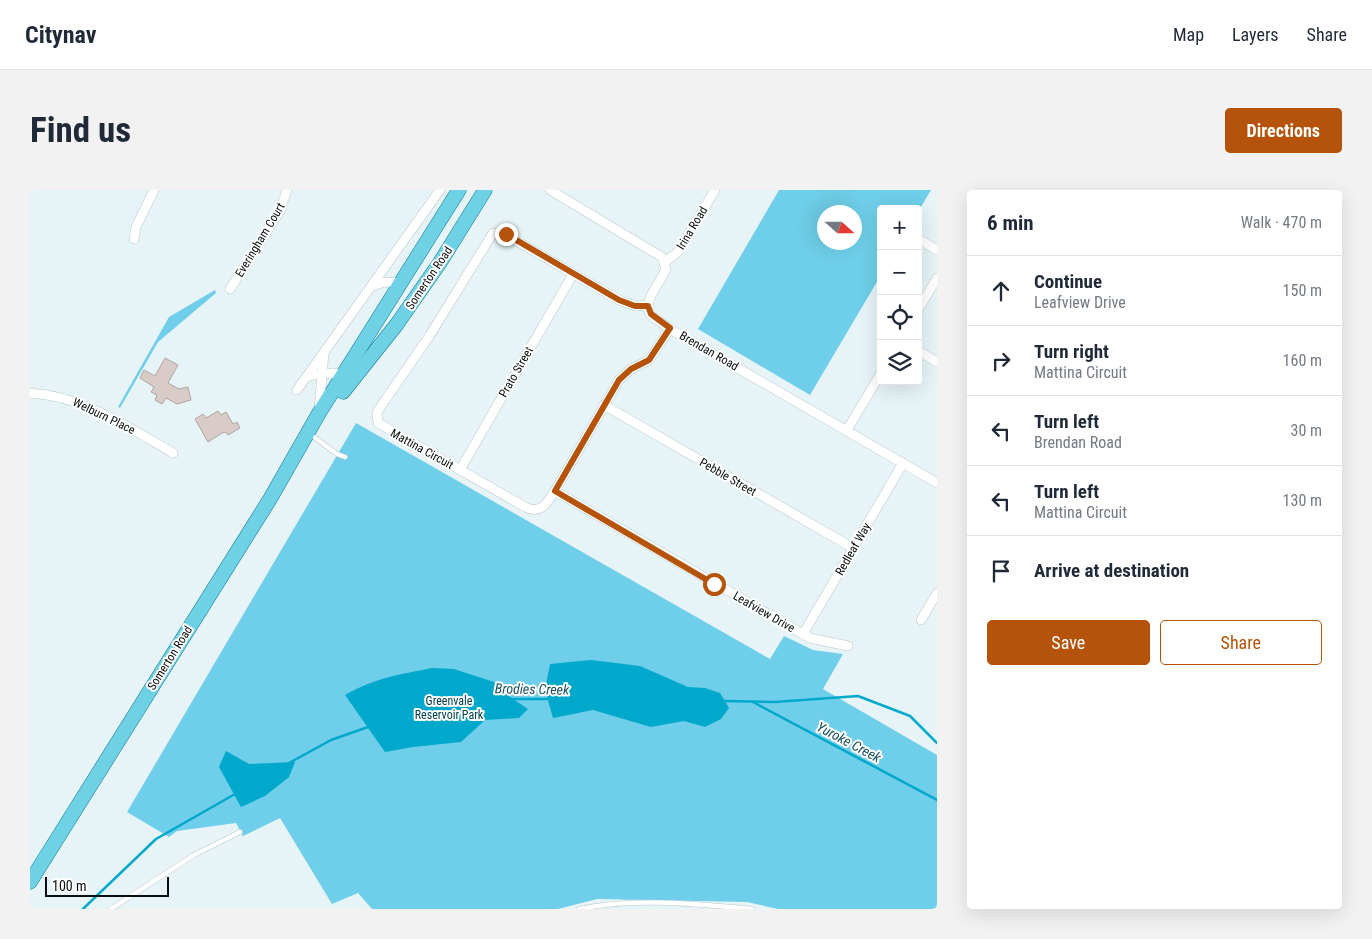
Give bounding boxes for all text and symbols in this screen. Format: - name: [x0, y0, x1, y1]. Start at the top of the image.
- text: Citynav: [25, 21, 96, 49]
- text: Map: [1173, 24, 1204, 45]
- text: Layers: [1232, 24, 1279, 45]
- text: Share: [1307, 24, 1347, 45]
- button: Directions: [1225, 108, 1342, 153]
- text: Find us: [30, 110, 131, 151]
- street label: Everingham Court: [232, 200, 288, 280]
- street label: Irina Road: [674, 204, 710, 252]
- north arrow: [817, 205, 862, 250]
- map controls: [877, 205, 922, 385]
- button: +: [877, 205, 922, 250]
- text: 6 min: [987, 211, 1034, 235]
- text: Walk · 470 m: [1241, 213, 1322, 232]
- route end: [495, 223, 518, 246]
- street label: Somerton Road: [403, 244, 455, 312]
- button: −: [877, 250, 922, 295]
- text: Continue: [1034, 270, 1102, 293]
- icon: ahead: [987, 277, 1015, 305]
- text: 150 m: [1283, 281, 1322, 300]
- text: Leafview Drive: [1034, 293, 1126, 312]
- button: locate: [877, 295, 922, 340]
- street label: Brendan Road: [677, 328, 741, 374]
- button: layers: [877, 340, 922, 385]
- text: Turn right: [1034, 340, 1109, 363]
- street label: Prato Street: [496, 344, 536, 400]
- icon: right: [987, 347, 1015, 375]
- text: 160 m: [1283, 351, 1322, 370]
- text: Mattina Circuit: [1034, 363, 1127, 382]
- street label: Welburn Place: [71, 395, 138, 437]
- text: Turn left: [1034, 410, 1099, 433]
- icon: left: [987, 417, 1015, 445]
- text: 30 m: [1290, 421, 1322, 440]
- street label: Mattina Circuit: [388, 426, 456, 472]
- text: Brendan Road: [1034, 433, 1122, 452]
- street label: Pebble Street: [697, 455, 759, 499]
- text: Turn left: [1034, 480, 1099, 503]
- icon: left: [987, 487, 1015, 515]
- text: 130 m: [1283, 491, 1322, 510]
- text: Mattina Circuit: [1034, 503, 1127, 522]
- street label: Redleaf Way: [832, 520, 874, 578]
- icon: arrive: [987, 557, 1015, 585]
- text: Arrive at destination: [1034, 559, 1189, 582]
- route start: [703, 573, 726, 596]
- street label: Leafview Drive: [731, 589, 798, 635]
- button: Save: [987, 620, 1150, 665]
- button: Share: [1160, 620, 1322, 665]
- street label: Somerton Road: [145, 623, 195, 693]
- water label: Brodies Creek: [495, 680, 570, 698]
- park label: Greenvale Reservoir Park: [415, 694, 484, 722]
- water label: Yuroke Creek: [814, 718, 885, 766]
- scale bar: [45, 874, 169, 897]
- text: 100 m: [52, 878, 87, 894]

